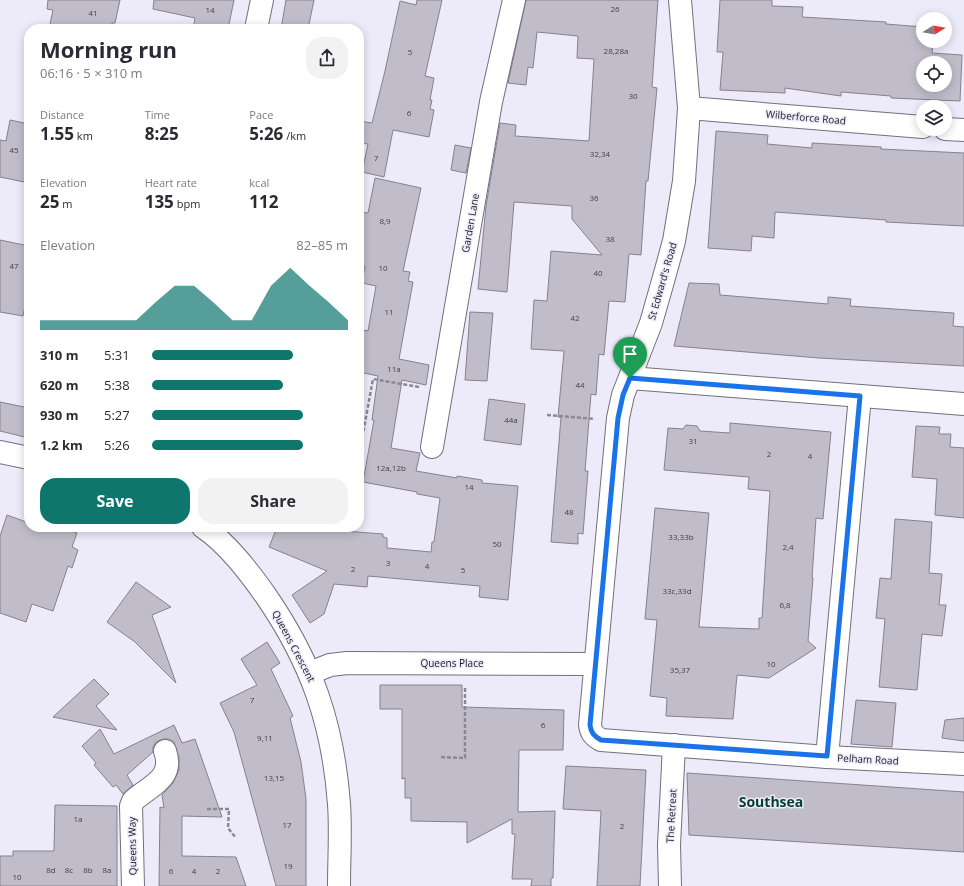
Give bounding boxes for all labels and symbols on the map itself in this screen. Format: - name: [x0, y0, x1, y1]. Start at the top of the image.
- house number: 26: [610, 3, 620, 14]
- house number: 14: [205, 4, 215, 15]
- house number: 41: [88, 7, 98, 18]
- north arrow: [916, 12, 952, 48]
- house number: 28,28a: [604, 45, 628, 56]
- house number: 5: [408, 46, 413, 57]
- house number: 30: [628, 90, 638, 101]
- house number: 6: [407, 107, 412, 118]
- street label: Wilberforce Road: [765, 107, 847, 127]
- house number: 45: [9, 144, 19, 155]
- house number: 32,34: [590, 148, 611, 159]
- house number: 7: [374, 152, 379, 163]
- street label: Garden Lane: [458, 192, 482, 254]
- house number: 36: [589, 192, 599, 203]
- house number: 8,9: [379, 215, 391, 226]
- house number: 38: [605, 233, 615, 244]
- street label: St Edward's Road: [644, 240, 680, 322]
- house number: 47: [9, 260, 19, 271]
- house number: 10: [378, 262, 388, 273]
- house number: 40: [593, 267, 603, 278]
- house number: 11: [384, 306, 394, 317]
- house number: 42: [570, 312, 580, 323]
- pin: [613, 337, 647, 378]
- house number: 11a: [387, 363, 401, 374]
- house number: 44: [575, 379, 585, 390]
- house number: 44a: [504, 414, 518, 425]
- house number: 31: [688, 435, 698, 446]
- house number: 2: [767, 448, 772, 459]
- house number: 4: [808, 450, 813, 461]
- house number: 12a,12b: [376, 462, 406, 473]
- house number: 14: [464, 481, 474, 492]
- house number: 48: [564, 506, 574, 517]
- house number: 33,33b: [668, 531, 694, 542]
- house number: 50: [492, 538, 502, 549]
- house number: 2,4: [782, 541, 794, 552]
- house number: 3: [386, 557, 391, 568]
- house number: 4: [425, 560, 430, 571]
- house number: 2: [351, 563, 356, 574]
- house number: 5: [461, 564, 466, 575]
- house number: 33c,33d: [662, 585, 692, 596]
- house number: 6,8: [779, 599, 791, 610]
- street label: Queens Crescent: [269, 608, 319, 685]
- street label: Queens Place: [420, 656, 484, 670]
- house number: 10: [766, 658, 776, 669]
- house number: 35,37: [670, 664, 691, 675]
- house number: 7: [250, 694, 255, 705]
- house number: 6: [541, 719, 546, 730]
- house number: 9,11: [257, 732, 273, 743]
- street label: Pelham Road: [837, 750, 899, 768]
- house number: 13,15: [264, 772, 285, 783]
- street label: The Retreat: [663, 788, 679, 843]
- district label: Southsea: [739, 792, 803, 811]
- house number: 1a: [73, 813, 83, 824]
- street label: Queens Way: [124, 816, 140, 875]
- house number: 17: [282, 819, 292, 830]
- house number: 2: [620, 820, 625, 831]
- house number: 19: [283, 860, 293, 871]
- house number: 8d: [46, 864, 56, 875]
- house number: 8c: [65, 864, 73, 875]
- house number: 8b: [83, 864, 93, 875]
- house number: 8a: [102, 864, 112, 875]
- house number: 6: [169, 865, 174, 876]
- house number: 4: [192, 865, 197, 876]
- house number: 2: [216, 865, 221, 876]
- house number: 10: [12, 871, 22, 882]

